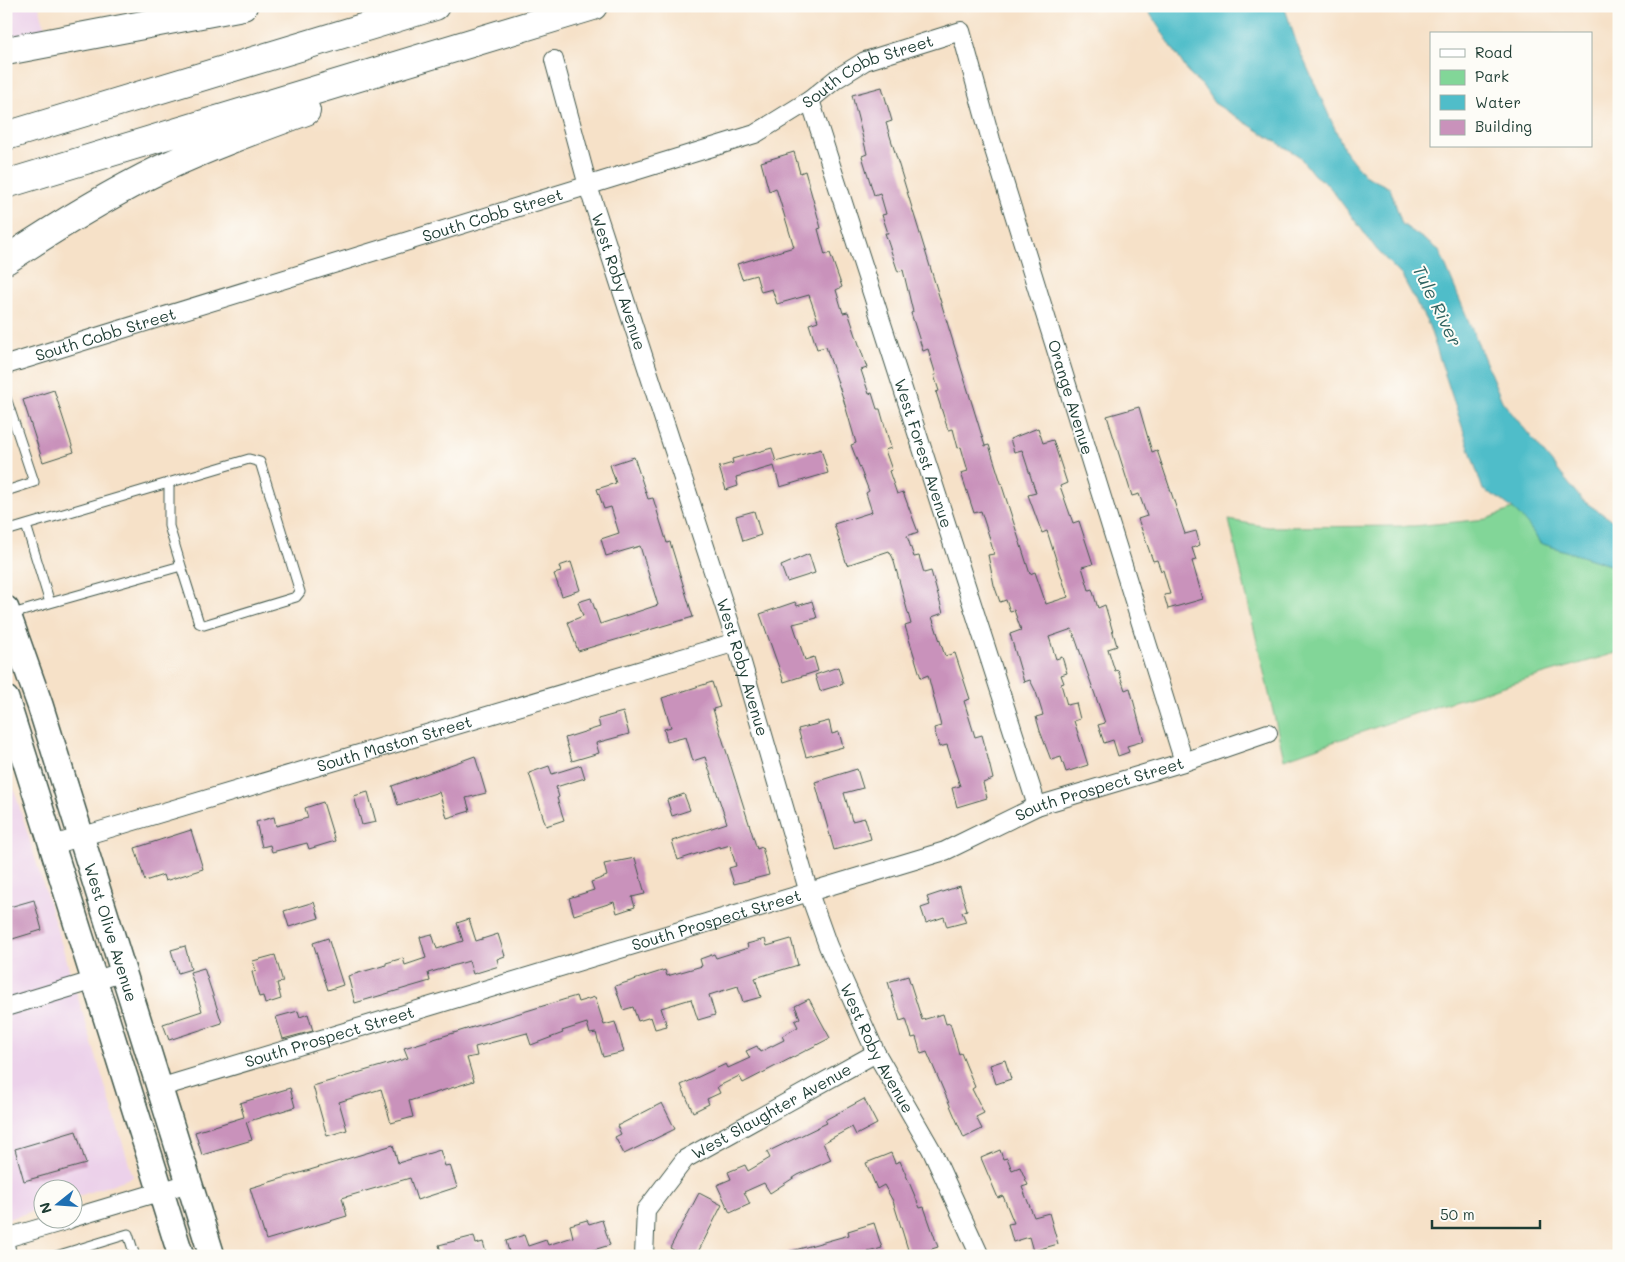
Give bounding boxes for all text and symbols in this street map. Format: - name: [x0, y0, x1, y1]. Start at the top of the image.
- street label: South Cobb Street: [798, 29, 936, 112]
- legend: [1430, 32, 1592, 148]
- text: Road: [1475, 42, 1512, 62]
- text: Park: [1475, 66, 1509, 86]
- text: Water: [1475, 92, 1521, 112]
- text: Building: [1475, 116, 1532, 136]
- street label: South Cobb Street: [419, 183, 565, 246]
- street label: West Roby Avenue: [587, 210, 652, 353]
- water label: Tule River: [1408, 261, 1468, 350]
- street label: South Cobb Street: [32, 302, 178, 365]
- street label: Orange Avenue: [1044, 337, 1099, 457]
- street label: West Forest Avenue: [890, 376, 958, 530]
- street label: West Roby Avenue: [712, 596, 774, 738]
- street label: South Maston Street: [314, 710, 474, 776]
- street label: South Prospect Street: [1011, 752, 1186, 825]
- street label: West Olive Avenue: [80, 860, 143, 1004]
- street label: South Prospect Street: [629, 884, 803, 955]
- street label: West Roby Avenue: [836, 980, 919, 1117]
- street label: South Prospect Street: [242, 1001, 417, 1072]
- street label: West Slaughter Avenue: [688, 1058, 855, 1163]
- north arrow: [32, 1180, 82, 1230]
- scale bar: [1432, 1197, 1540, 1229]
- text: N: [34, 1200, 56, 1216]
- text: 50 m: [1440, 1204, 1475, 1224]

